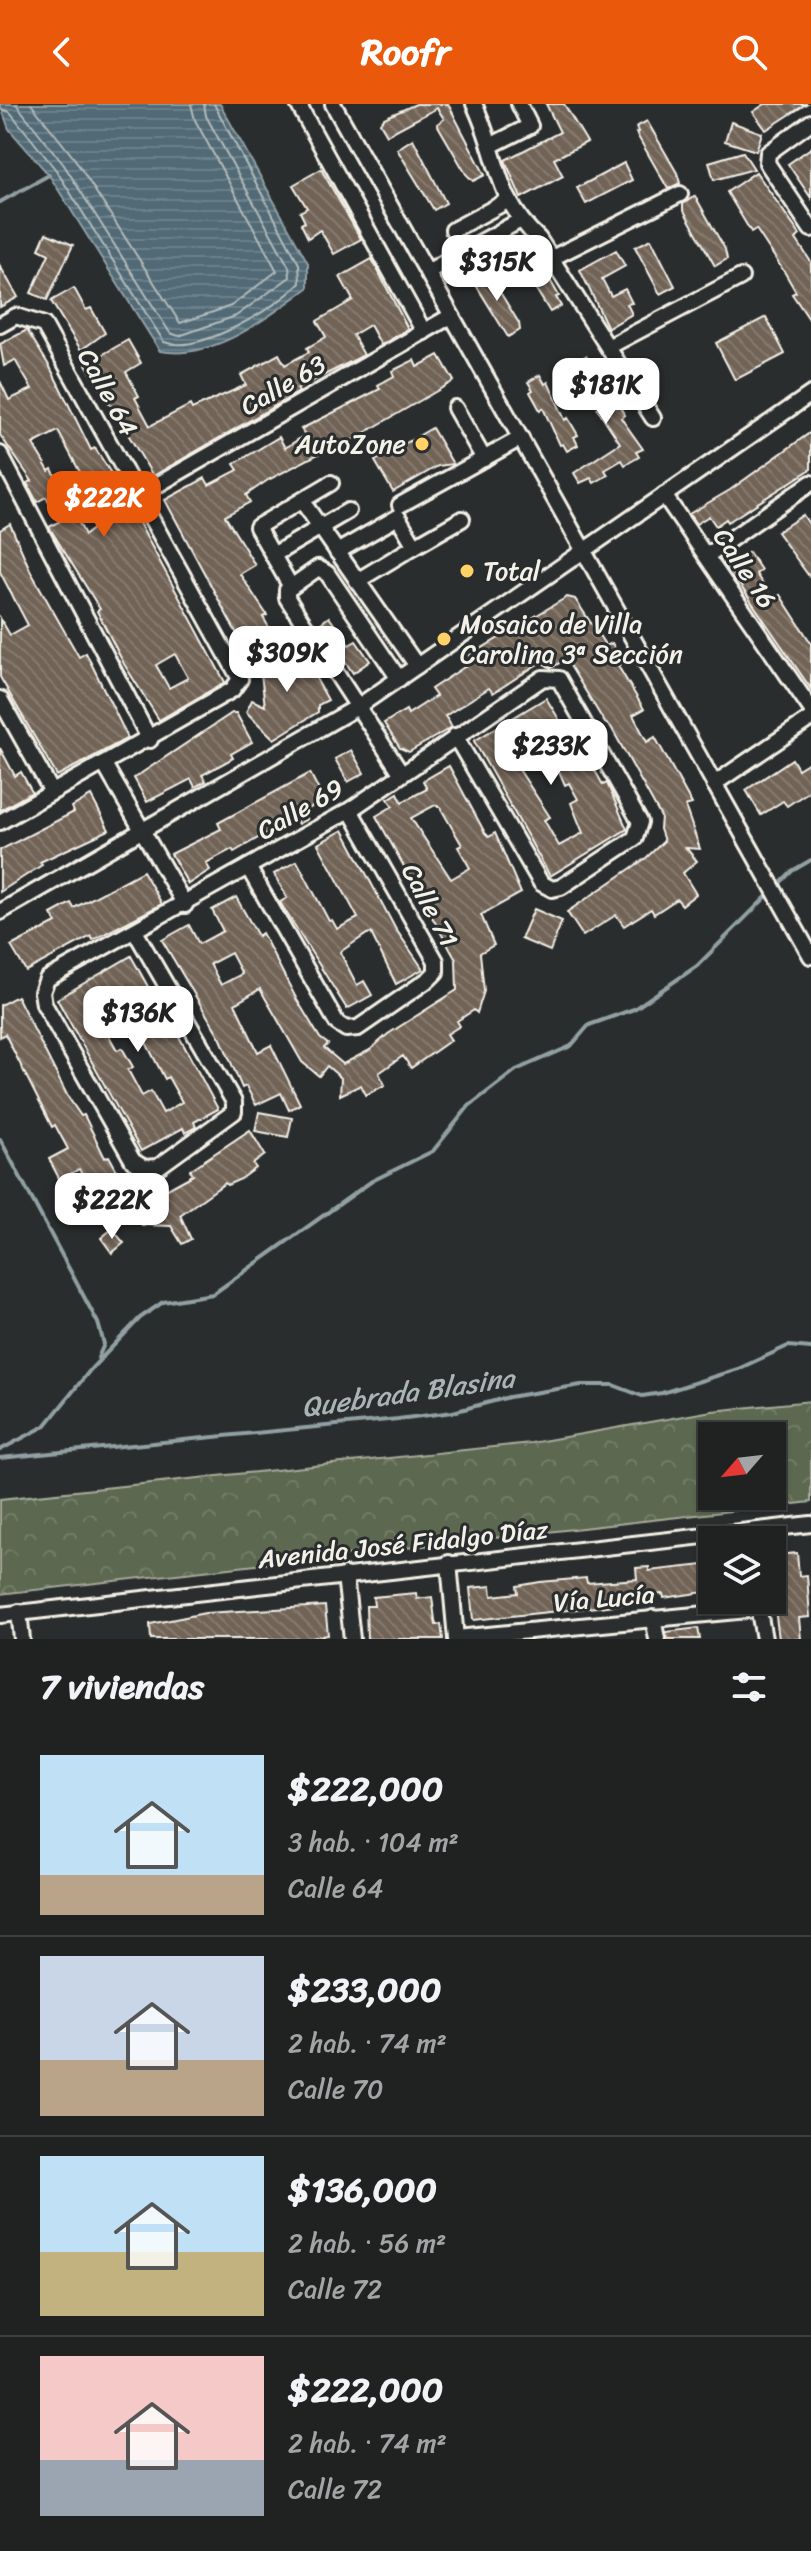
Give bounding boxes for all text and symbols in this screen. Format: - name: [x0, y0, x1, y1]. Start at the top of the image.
- text: Roofr: [361, 20, 450, 84]
- icon: back: [40, 30, 84, 74]
- icon: search: [727, 30, 771, 74]
- pin: $315K: [441, 235, 553, 303]
- text: $315K: [460, 238, 534, 284]
- street label: Calle 64: [65, 339, 151, 445]
- street label: Calle 63: [231, 342, 335, 428]
- pin: $181K: [550, 358, 662, 426]
- text: $181K: [570, 361, 642, 407]
- place label: AutoZone: [294, 421, 406, 467]
- marker: AutoZone: [413, 435, 431, 453]
- pin: $222K: [48, 471, 160, 539]
- text: $222K: [65, 474, 143, 520]
- street label: Calle 16: [701, 518, 789, 618]
- place label: Total: [483, 548, 541, 594]
- marker: Total: [458, 562, 476, 580]
- place label: Mosaico de Villa Carolina 3ª Sección: [460, 601, 683, 677]
- pin: $309K: [231, 626, 343, 694]
- text: $309K: [247, 629, 327, 675]
- marker: Mosaico de Villa Carolina 3ª Sección: [435, 630, 453, 648]
- pin: $233K: [495, 719, 607, 787]
- text: $233K: [513, 722, 589, 768]
- street label: Calle 69: [247, 765, 353, 853]
- street label: Calle 71: [389, 854, 471, 956]
- pin: $136K: [82, 986, 194, 1054]
- text: $136K: [101, 989, 175, 1035]
- pin: $222K: [56, 1173, 168, 1241]
- text: $222K: [73, 1176, 151, 1222]
- water label: Quebrada Blasina: [299, 1353, 519, 1432]
- north arrow: [698, 1422, 786, 1510]
- map controls: [698, 1422, 786, 1614]
- street label: Avenida José Fidalgo Díaz: [255, 1506, 551, 1582]
- button: layers: [698, 1526, 786, 1614]
- street label: Vía Lucía: [551, 1571, 657, 1625]
- text: 7 viviendas: [40, 1657, 204, 1717]
- icon: filters: [727, 1665, 771, 1709]
- text: $222,000: [288, 1759, 443, 1819]
- icon: home: [104, 1787, 200, 1883]
- text: 3 hab. · 104 m²: [288, 1819, 459, 1865]
- text: Calle 64: [288, 1865, 383, 1911]
- text: $233,000: [288, 1960, 441, 2020]
- icon: home: [104, 1988, 200, 2084]
- text: 2 hab. · 74 m²: [288, 2020, 447, 2066]
- text: Calle 70: [288, 2066, 384, 2112]
- text: $136,000: [288, 2160, 437, 2220]
- icon: home: [104, 2188, 200, 2284]
- text: 2 hab. · 56 m²: [288, 2220, 446, 2266]
- text: Calle 72: [288, 2266, 382, 2312]
- text: $222,000: [288, 2360, 443, 2420]
- icon: home: [104, 2388, 200, 2484]
- text: 2 hab. · 74 m²: [288, 2420, 447, 2466]
- text: Calle 72: [288, 2466, 382, 2512]

